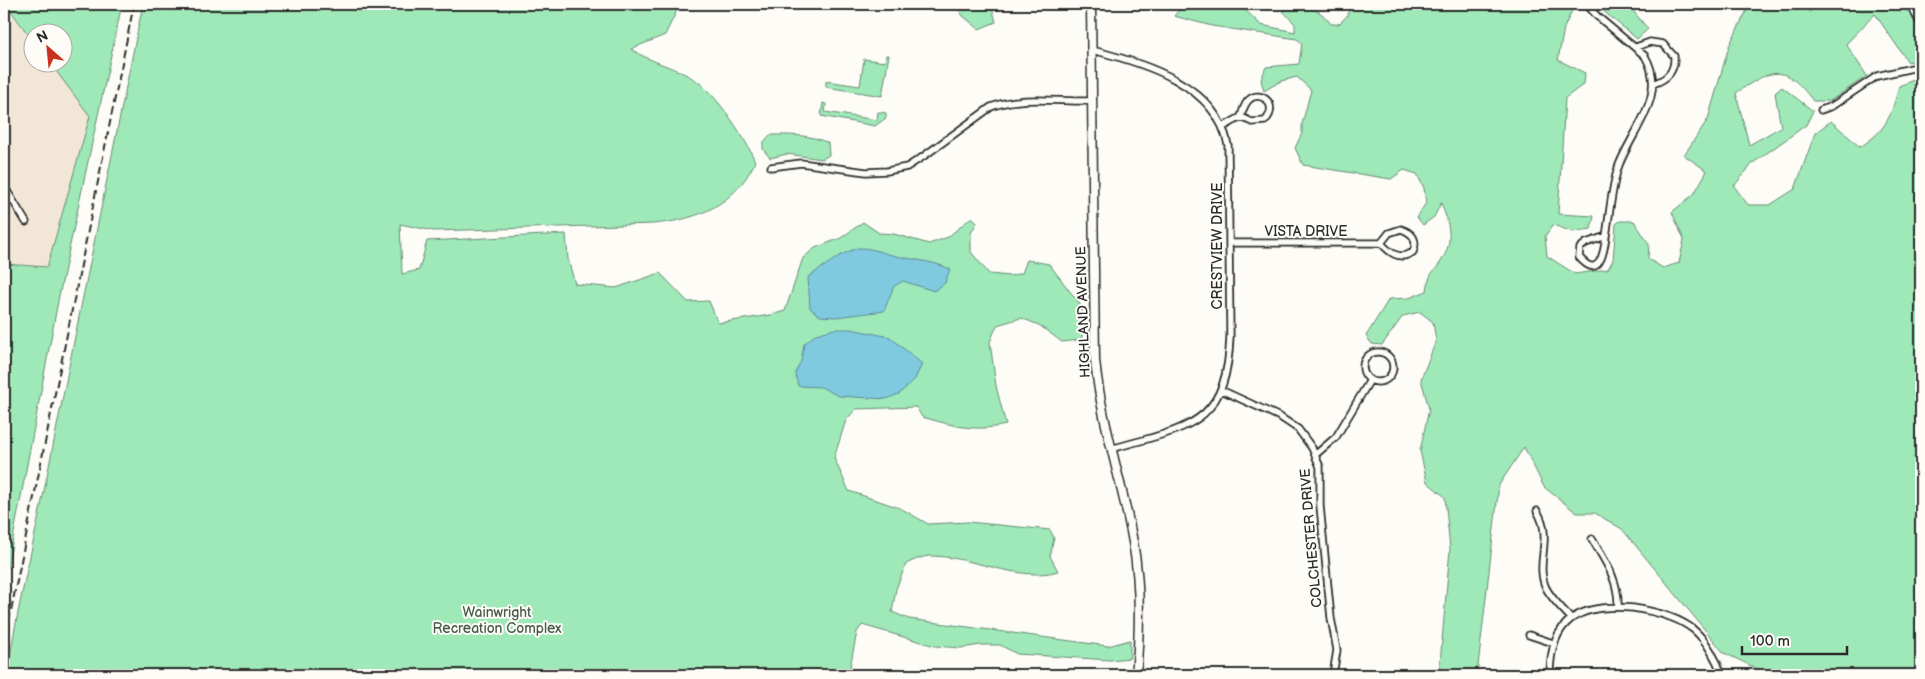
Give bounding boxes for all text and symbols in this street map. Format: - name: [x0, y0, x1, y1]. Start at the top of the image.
- north arrow: [22, 22, 72, 72]
- text: N: [34, 27, 51, 47]
- street label: CRESTVIEW DRIVE: [1209, 183, 1226, 309]
- street label: VISTA DRIVE: [1265, 223, 1347, 240]
- street label: HIGHLAND AVENUE: [1072, 246, 1094, 378]
- street label: COLCHESTER DRIVE: [1296, 468, 1326, 608]
- park label: Wainwright Recreation Complex: [432, 604, 562, 637]
- scale bar: [1742, 624, 1848, 656]
- text: 100 m: [1750, 632, 1790, 651]

